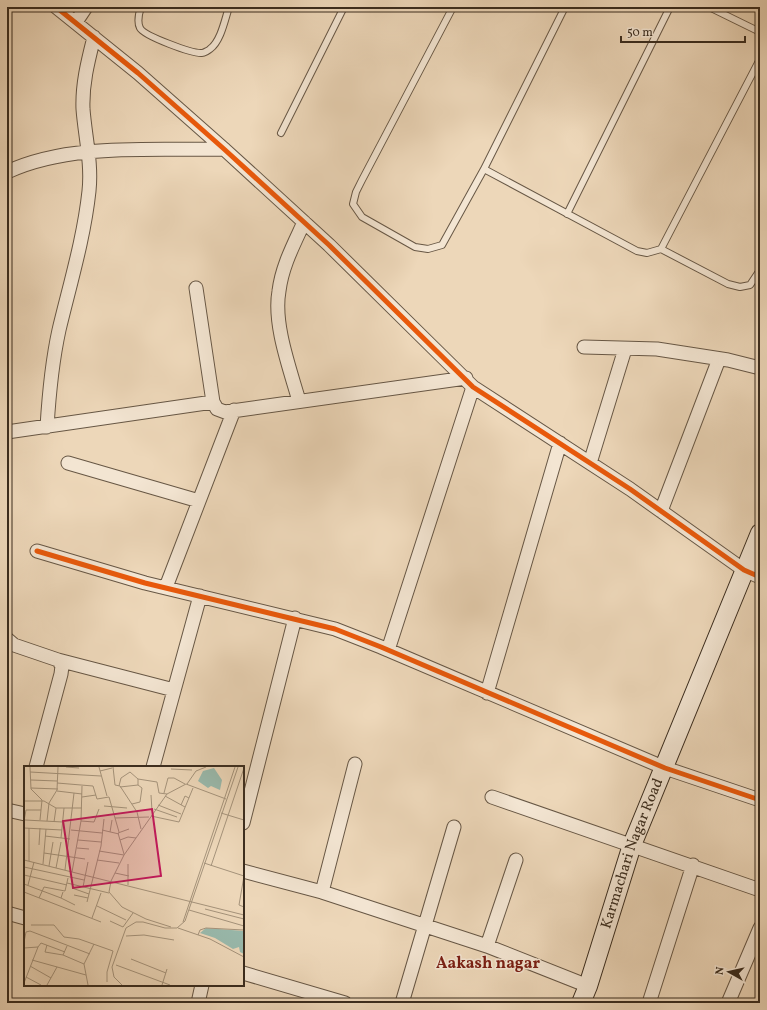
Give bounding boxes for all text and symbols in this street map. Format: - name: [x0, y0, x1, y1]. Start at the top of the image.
- scale bar: [621, 18, 745, 44]
- text: 50 m: [627, 25, 653, 41]
- inset map: [24, 766, 244, 986]
- street label: Karmachari Nagar Road: [596, 775, 669, 931]
- north arrow: [709, 952, 749, 992]
- district label: Aakash nagar: [436, 953, 540, 975]
- text: N: [713, 966, 729, 976]

